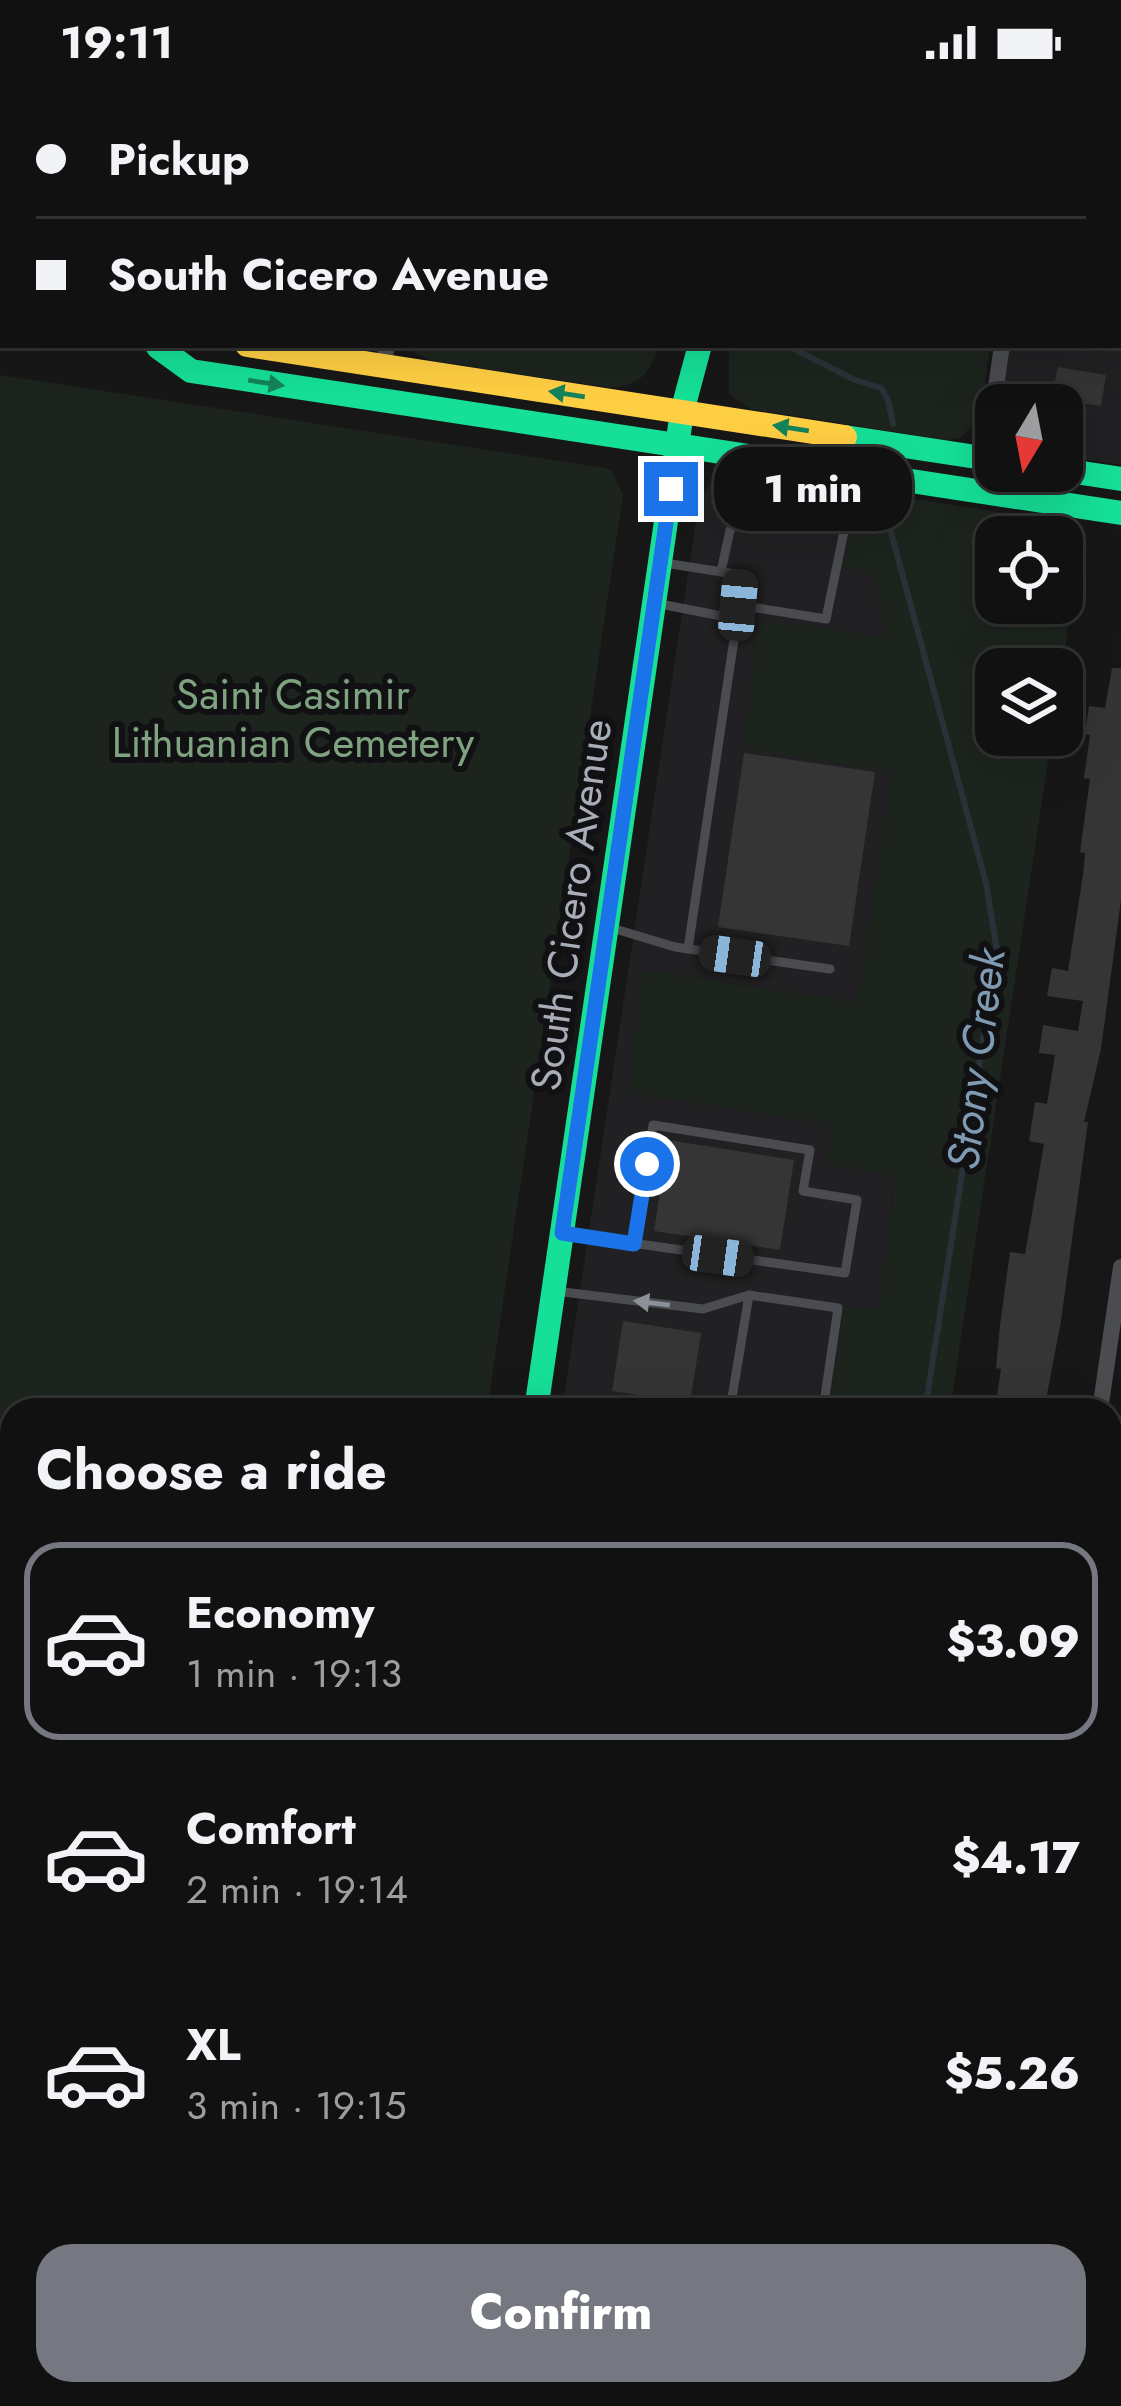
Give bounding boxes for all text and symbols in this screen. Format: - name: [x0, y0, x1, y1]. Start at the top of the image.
- text: 19:11: [60, 10, 173, 75]
- text: Pickup: [108, 127, 250, 192]
- text: South Cicero Avenue: [108, 242, 549, 307]
- one-way arrow: [247, 374, 285, 393]
- one-way arrow: [547, 384, 585, 403]
- north arrow: [975, 384, 1083, 492]
- map controls: [975, 384, 1083, 756]
- one-way arrow: [772, 418, 809, 437]
- callout: 1 min: [713, 447, 911, 531]
- text: 1 min: [764, 460, 862, 517]
- route end: [644, 462, 698, 516]
- button: locate: [975, 516, 1083, 624]
- car: [717, 568, 759, 642]
- button: layers: [975, 648, 1083, 756]
- park label: Saint Casimir Lithuanian Cemetery: [112, 664, 475, 773]
- street label: South Cicero Avenue: [515, 715, 627, 1095]
- car: [697, 933, 773, 979]
- water label: Stony Creek: [930, 943, 1022, 1173]
- route start: [620, 1137, 674, 1191]
- car: [680, 1233, 756, 1279]
- one-way arrow: [633, 1293, 670, 1312]
- text: Choose a ride: [36, 1431, 387, 1509]
- text: Economy: [186, 1580, 374, 1645]
- icon: car: [42, 1587, 150, 1695]
- text: $3.09: [946, 1609, 1080, 1674]
- text: 1 min · 19:13: [186, 1645, 402, 1702]
- text: Comfort: [186, 1796, 356, 1861]
- icon: car: [42, 1803, 150, 1911]
- text: $4.17: [952, 1825, 1080, 1890]
- text: 2 min · 19:14: [186, 1861, 408, 1918]
- text: XL: [186, 2012, 241, 2077]
- icon: car: [42, 2019, 150, 2127]
- text: $5.26: [945, 2041, 1080, 2106]
- text: 3 min · 19:15: [186, 2077, 406, 2134]
- button: Confirm: [36, 2244, 1086, 2382]

